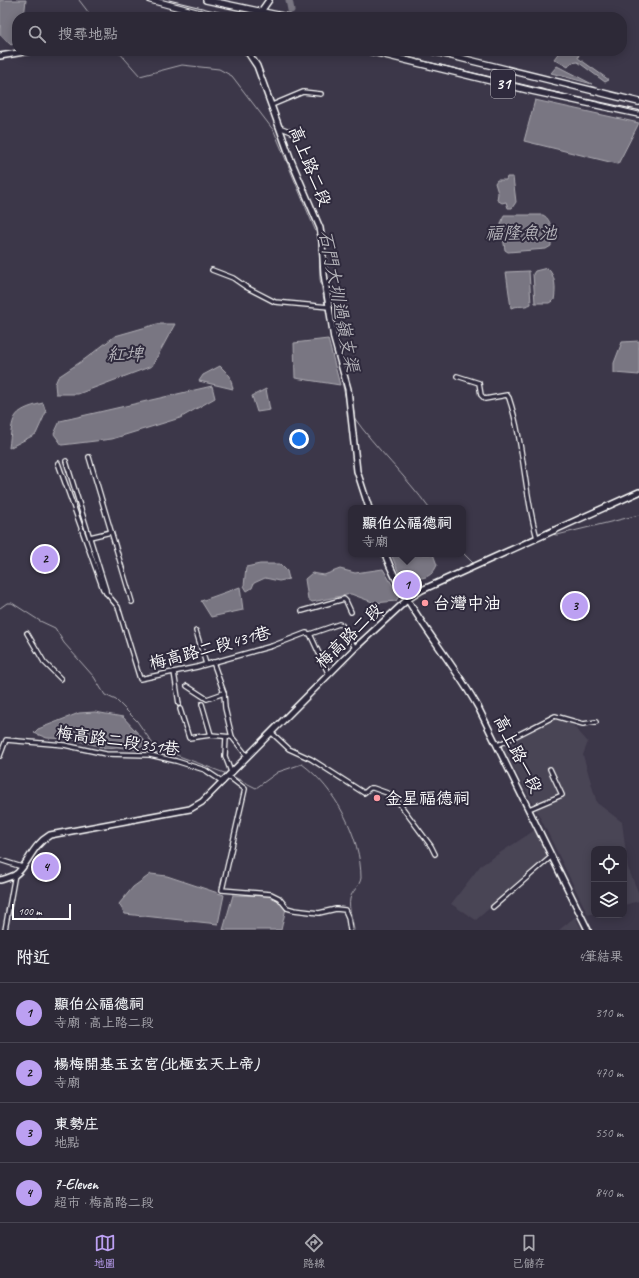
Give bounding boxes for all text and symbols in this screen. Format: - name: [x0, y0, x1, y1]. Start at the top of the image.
- search box: [12, 12, 627, 56]
- icon: search: [26, 23, 48, 45]
- text: 搜尋地點: [58, 25, 118, 44]
- road number: 31: [491, 70, 515, 98]
- street label: 高上路二段: [284, 123, 336, 209]
- water label: 福隆魚池: [485, 222, 558, 244]
- water label: 石門大圳過嶺支渠: [314, 228, 364, 376]
- water label: 紅埤: [107, 343, 145, 365]
- your location: [289, 429, 309, 449]
- popup: [348, 505, 466, 557]
- text: 顯伯公福德祠: [362, 514, 452, 533]
- text: 寺廟: [362, 534, 388, 550]
- pin: 2: [32, 544, 58, 574]
- pin: 1: [394, 570, 420, 600]
- pin: 3: [562, 591, 588, 621]
- place label: 台灣中油: [433, 593, 501, 614]
- marker: 台灣中油: [420, 598, 430, 608]
- street label: 梅高路二段: [311, 599, 387, 673]
- street label: 梅高路二段431巷: [147, 621, 274, 674]
- street label: 高上路一段: [489, 711, 547, 797]
- street label: 梅高路二段351巷: [55, 722, 182, 760]
- place label: 金星福德祠: [385, 788, 470, 809]
- marker: 金星福德祠: [372, 793, 382, 803]
- map controls: [591, 846, 627, 918]
- button: locate: [591, 846, 627, 882]
- pin: 4: [33, 852, 59, 882]
- button: layers: [591, 882, 627, 918]
- scale bar: [12, 902, 71, 921]
- text: 100 m: [18, 904, 42, 918]
- text: 附近: [16, 947, 50, 968]
- text: 4筆結果: [578, 949, 623, 965]
- text: 顯伯公福德祠: [54, 995, 144, 1014]
- text: 1: [26, 1005, 32, 1021]
- text: 310 m: [595, 1005, 623, 1021]
- text: 寺廟 · 高上路二段: [54, 1015, 154, 1031]
- text: 楊梅開基玉玄宮(北極玄天上帝): [54, 1055, 259, 1074]
- text: 2: [26, 1065, 32, 1081]
- text: 470 m: [595, 1065, 623, 1081]
- text: 寺廟: [54, 1075, 80, 1091]
- text: 東勢庄: [54, 1115, 99, 1134]
- text: 3: [26, 1125, 32, 1141]
- text: 550 m: [595, 1125, 623, 1141]
- text: 地點: [54, 1135, 80, 1151]
- text: 7-Eleven: [54, 1175, 98, 1194]
- text: 4: [26, 1185, 32, 1201]
- text: 840 m: [595, 1185, 623, 1201]
- text: 超市 · 梅高路二段: [54, 1195, 154, 1211]
- tab: 地圖: [94, 1232, 116, 1270]
- tab: 路線: [303, 1232, 325, 1270]
- tab: 已儲存: [512, 1232, 545, 1270]

